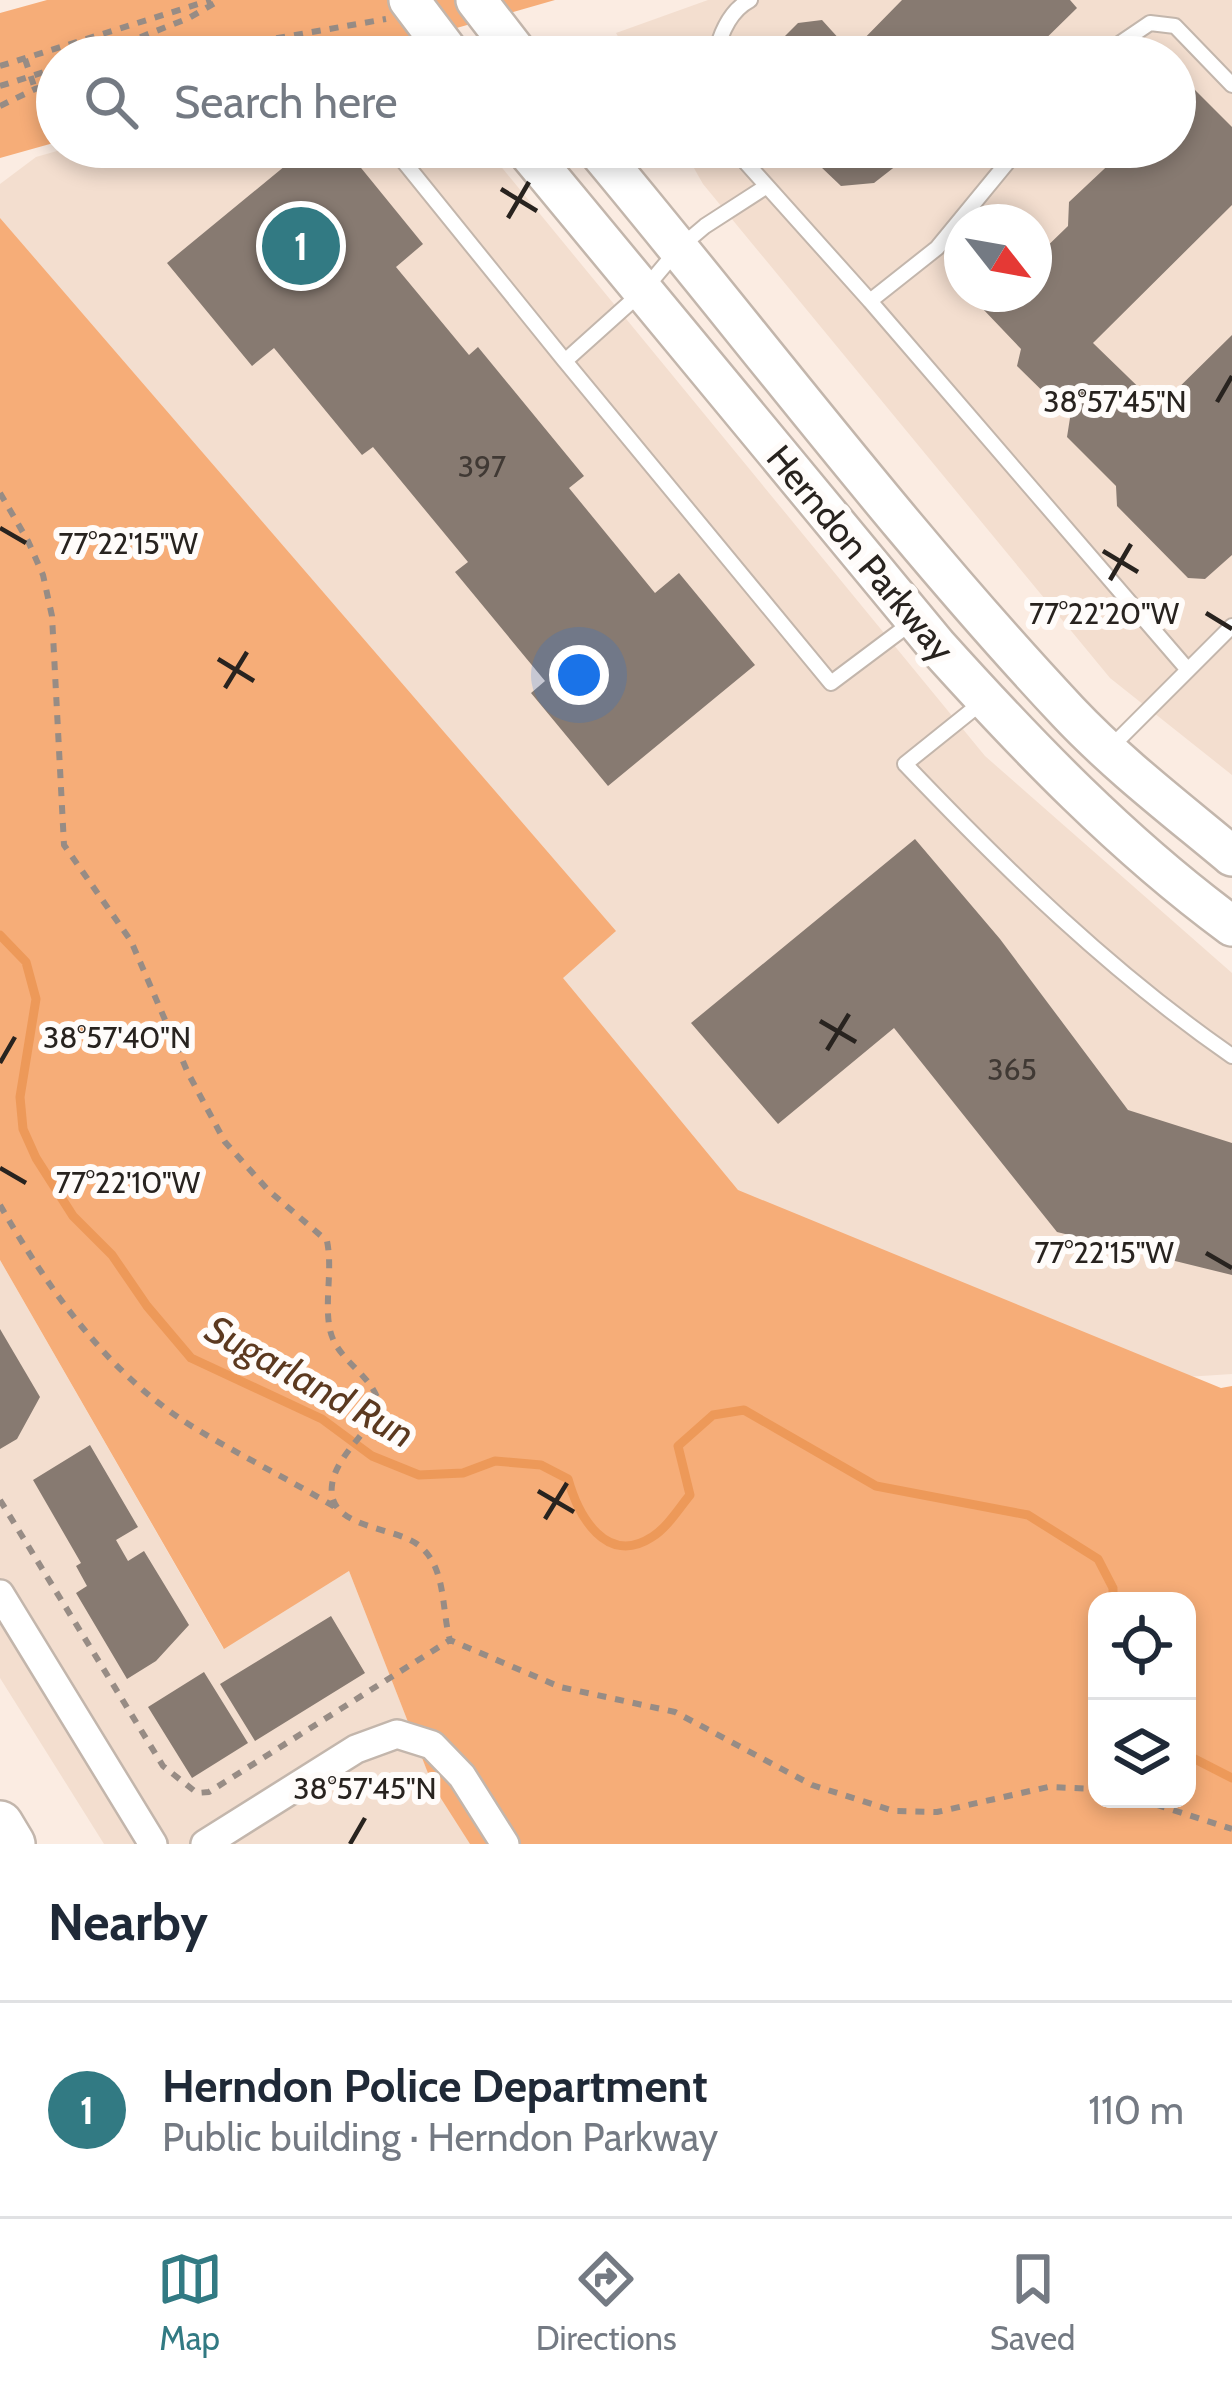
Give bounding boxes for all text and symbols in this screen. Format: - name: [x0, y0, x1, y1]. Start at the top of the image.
- search box: [36, 36, 1196, 168]
- icon: search: [78, 69, 144, 135]
- text: Search here: [174, 75, 398, 129]
- pin: 1: [262, 201, 340, 291]
- north arrow: [944, 204, 1052, 312]
- text: 38°57'45"N: [1043, 383, 1187, 420]
- street label: Herndon Parkway: [758, 436, 964, 670]
- house number: 397: [458, 448, 506, 485]
- text: 77°22'15"W: [58, 525, 198, 562]
- text: 77°22'20"W: [1029, 595, 1180, 632]
- your location: [549, 645, 609, 705]
- text: 38°57'40"N: [43, 1019, 191, 1056]
- house number: 365: [987, 1051, 1037, 1088]
- text: 77°22'10"W: [56, 1164, 201, 1201]
- text: 77°22'15"W: [1034, 1234, 1174, 1271]
- water label: Sugarland Run: [198, 1304, 422, 1458]
- map controls: [1088, 1592, 1196, 1808]
- button: locate: [1088, 1592, 1196, 1700]
- button: layers: [1088, 1700, 1196, 1808]
- text: 38°57'45"N: [293, 1770, 437, 1807]
- text: Nearby: [48, 1891, 208, 1953]
- text: Herndon Police Department: [162, 2059, 708, 2113]
- text: 1: [80, 2086, 94, 2134]
- text: 110 m: [1088, 2086, 1184, 2134]
- text: Public building · Herndon Parkway: [162, 2113, 718, 2161]
- tab: Map: [157, 2246, 223, 2358]
- tab: Directions: [536, 2246, 677, 2358]
- tab: Saved: [990, 2246, 1075, 2358]

